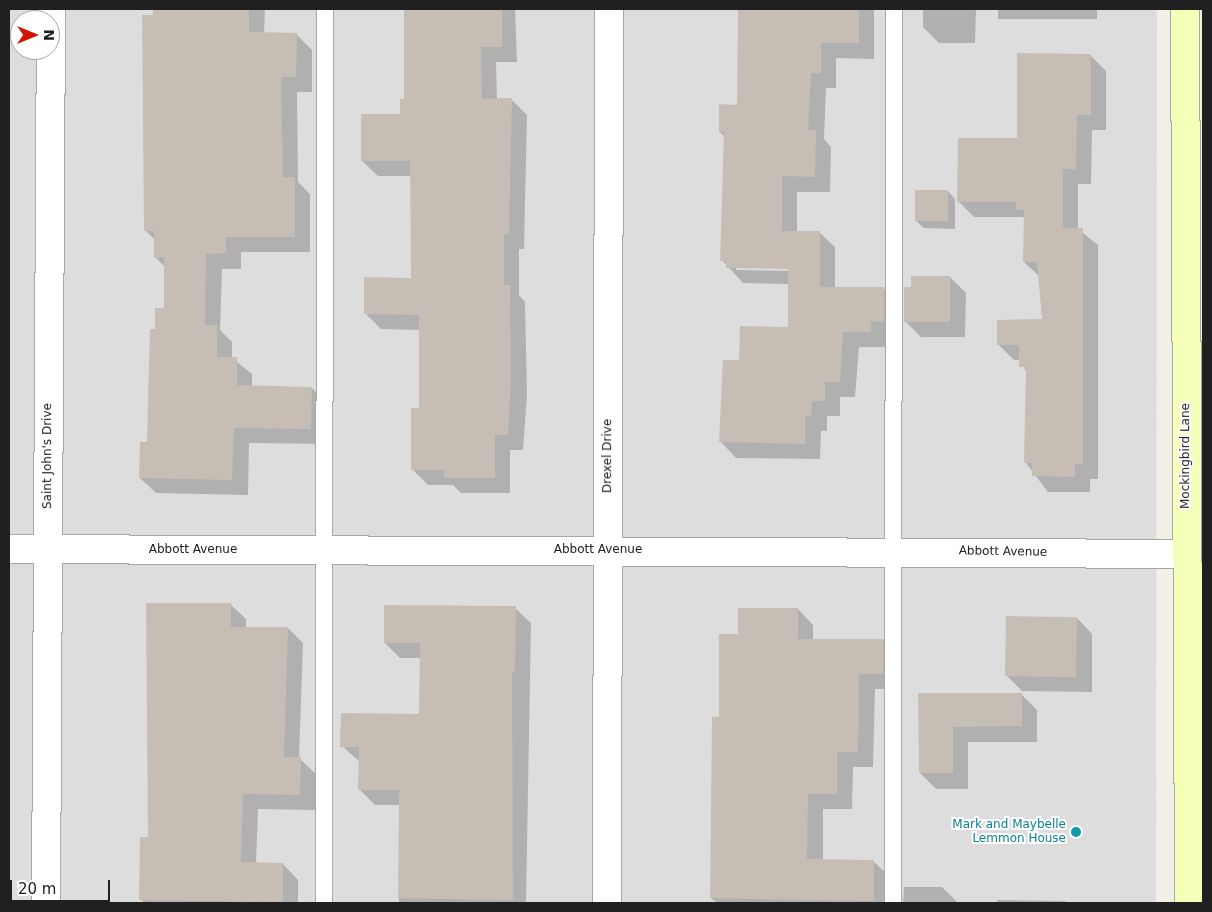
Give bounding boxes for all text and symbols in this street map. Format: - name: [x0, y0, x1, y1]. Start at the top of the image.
- north arrow: [10, 10, 60, 60]
- text: N: [41, 29, 57, 41]
- street label: Saint John's Drive: [41, 403, 55, 509]
- street label: Mockingbird Lane: [1179, 403, 1193, 509]
- street label: Drexel Drive: [601, 419, 615, 493]
- street label: Abbott Avenue: [149, 543, 237, 557]
- street label: Abbott Avenue: [554, 543, 642, 557]
- street label: Abbott Avenue: [959, 544, 1047, 560]
- place label: Mark and Maybelle Lemmon House: [952, 818, 1066, 846]
- marker: Mark and Maybelle Lemmon House: [1070, 826, 1082, 838]
- scale bar: [12, 870, 112, 902]
- text: 20 m: [18, 880, 56, 898]

